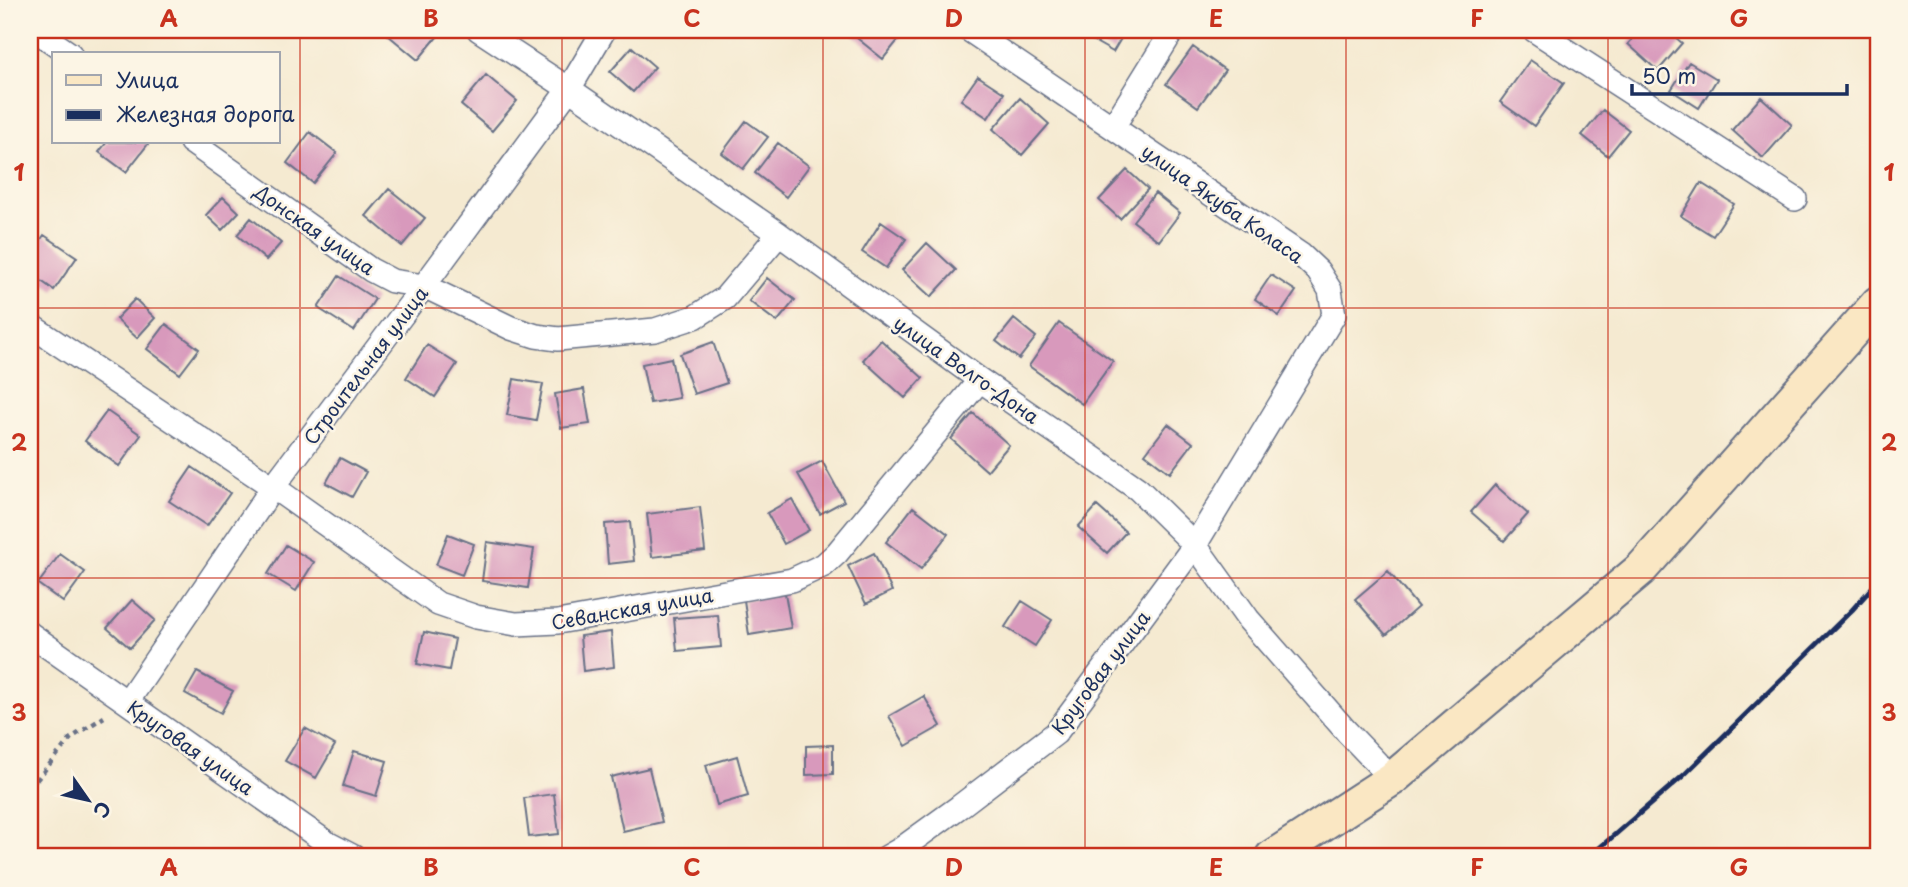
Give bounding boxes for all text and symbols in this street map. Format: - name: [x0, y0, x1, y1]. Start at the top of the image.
- text: A: [160, 0, 178, 35]
- text: B: [423, 0, 439, 35]
- text: C: [683, 0, 701, 35]
- text: D: [945, 0, 963, 35]
- text: E: [1209, 0, 1223, 35]
- text: F: [1470, 0, 1484, 35]
- text: G: [1730, 0, 1748, 35]
- legend: [52, 52, 280, 144]
- scale bar: [1632, 52, 1847, 96]
- text: 50 m: [1642, 59, 1696, 91]
- text: Улица: [116, 63, 179, 95]
- text: Железная дорога: [116, 97, 294, 129]
- street label: улица Якуба Коласа: [1136, 137, 1310, 269]
- text: 1: [14, 154, 25, 189]
- text: 1: [1884, 154, 1895, 189]
- street label: Донская улица: [248, 176, 381, 281]
- street label: Строительная улица: [296, 280, 434, 450]
- street label: улица Волго-Дона: [889, 308, 1046, 430]
- text: 2: [11, 424, 27, 459]
- text: 2: [1881, 424, 1897, 459]
- street label: Севанская улица: [549, 580, 715, 636]
- street label: Круговая улица: [1044, 604, 1156, 740]
- street label: Круговая улица: [122, 693, 260, 801]
- text: 3: [11, 694, 27, 729]
- text: 3: [1881, 694, 1897, 729]
- north arrow: [52, 764, 122, 834]
- text: С: [87, 796, 119, 824]
- text: A: [160, 849, 178, 884]
- text: B: [423, 849, 439, 884]
- text: C: [683, 849, 701, 884]
- text: D: [945, 849, 963, 884]
- text: E: [1209, 849, 1223, 884]
- text: F: [1470, 849, 1484, 884]
- text: G: [1730, 849, 1748, 884]

